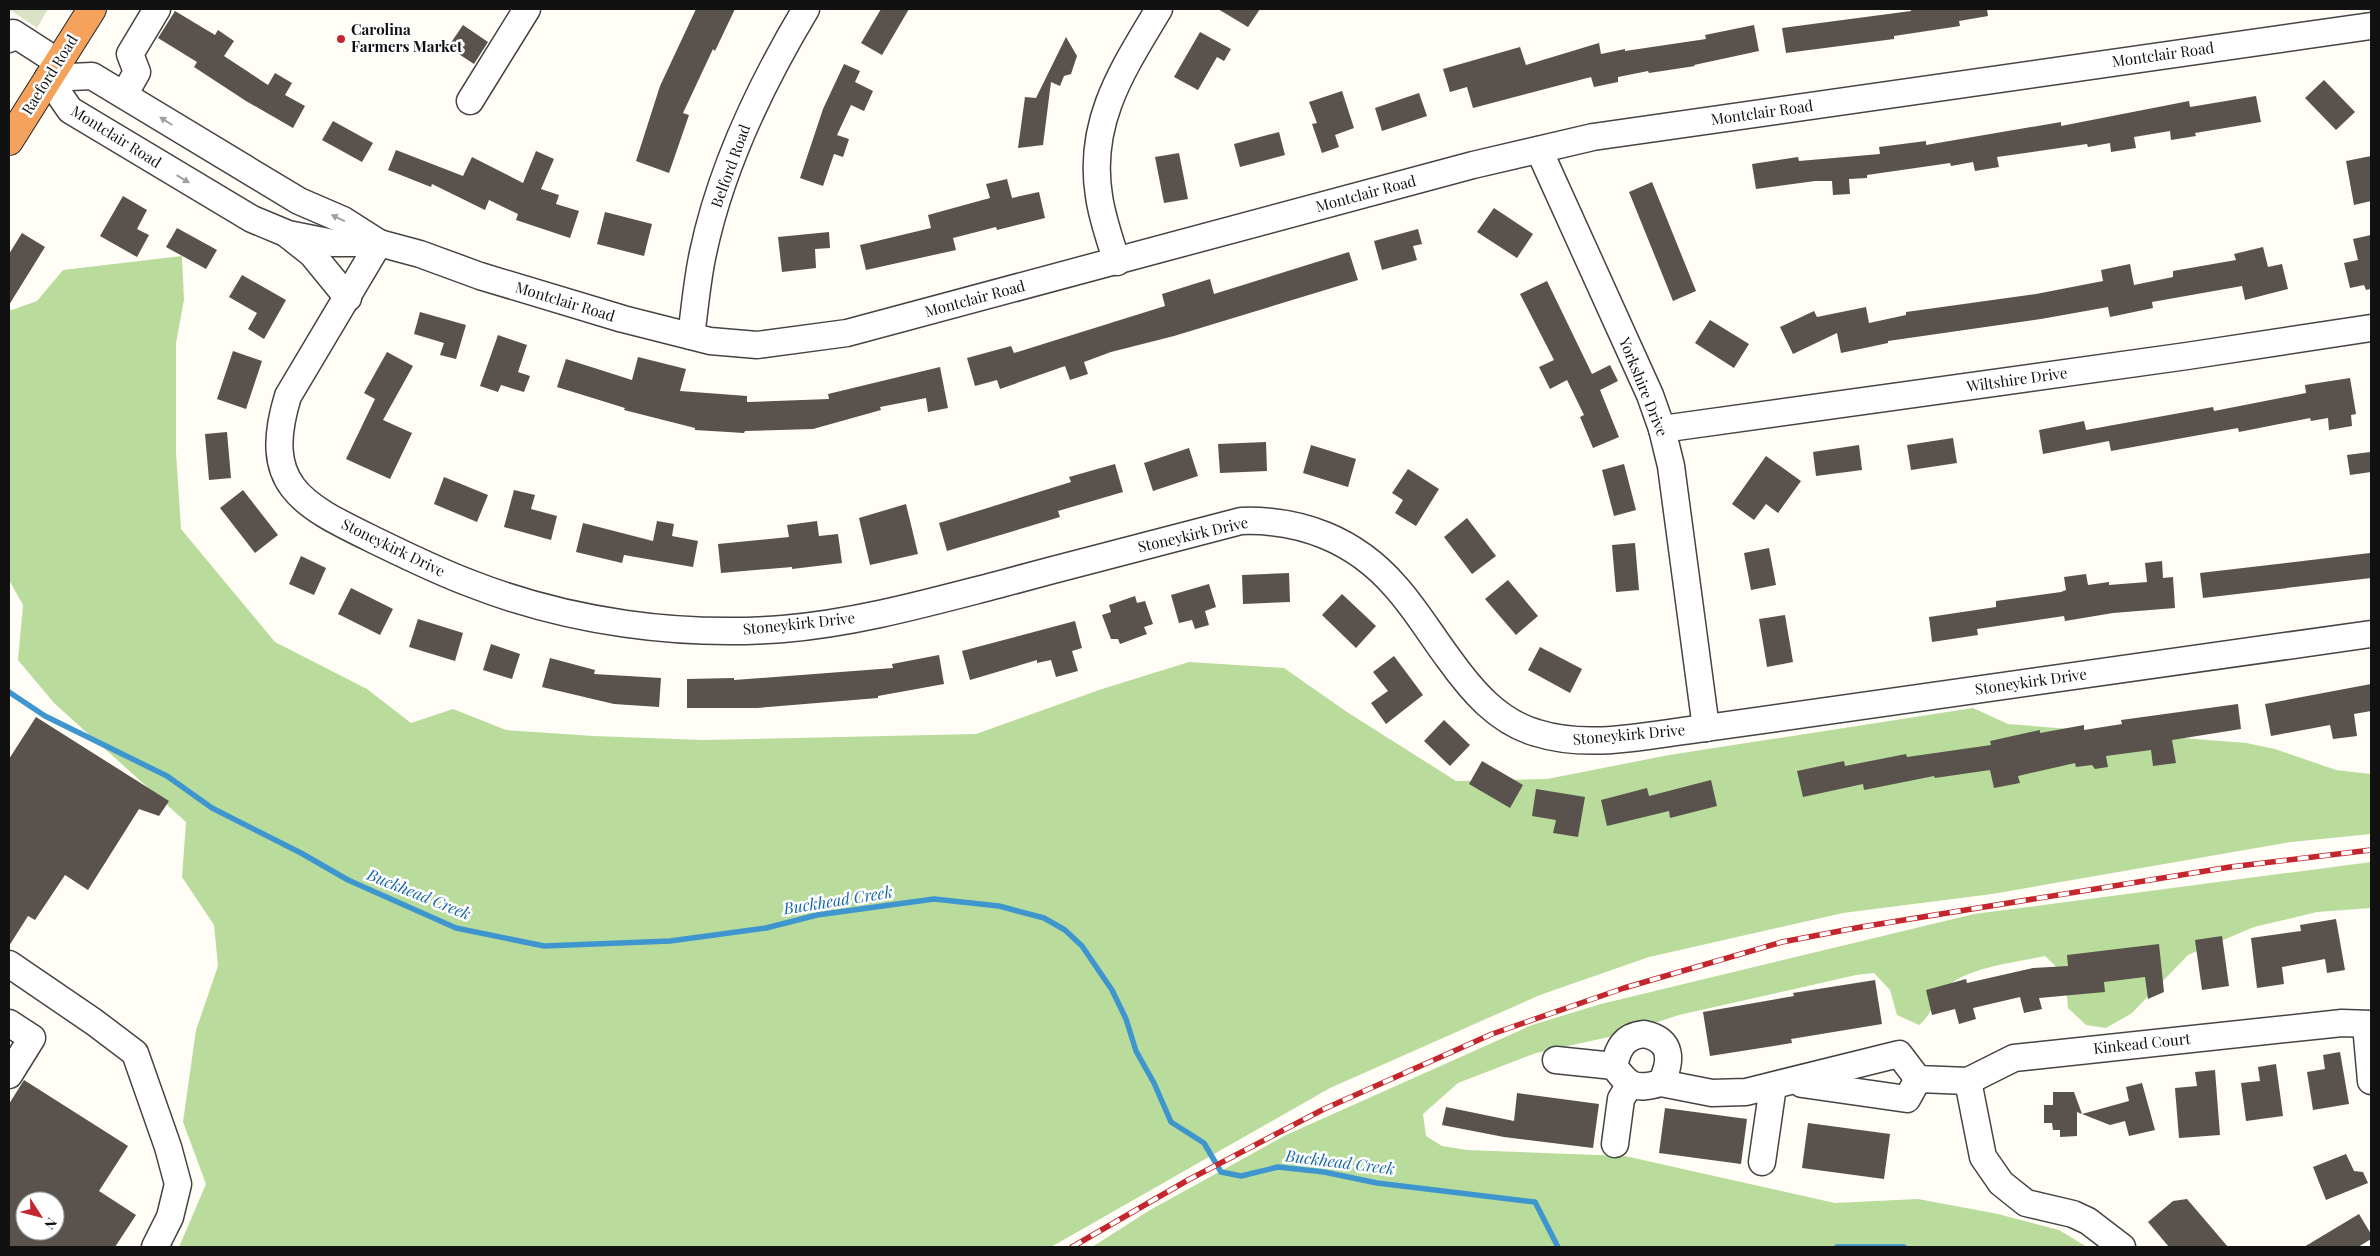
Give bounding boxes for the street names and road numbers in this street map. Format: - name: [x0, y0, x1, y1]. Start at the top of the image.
- street label: Raeford Road: [17, 30, 82, 118]
- street label: Montclair Road: [2110, 37, 2216, 71]
- street label: Montclair Road: [1709, 95, 1815, 129]
- street label: Montclair Road: [68, 100, 166, 172]
- street label: Belford Road: [706, 121, 754, 210]
- street label: Montclair Road: [1313, 170, 1418, 216]
- street label: Montclair Road: [922, 275, 1027, 321]
- street label: Montclair Road: [513, 276, 618, 326]
- street label: Yorkshire Drive: [1615, 333, 1673, 439]
- street label: Wiltshire Drive: [1964, 362, 2069, 396]
- street label: Stoneykirk Drive: [1136, 512, 1250, 556]
- street label: Stoneykirk Drive: [338, 513, 448, 581]
- street label: Stoneykirk Drive: [742, 607, 856, 639]
- street label: Stoneykirk Drive: [1974, 663, 2088, 699]
- street label: Stoneykirk Drive: [1572, 719, 1686, 749]
- street label: Kinkead Court: [2092, 1028, 2192, 1058]

